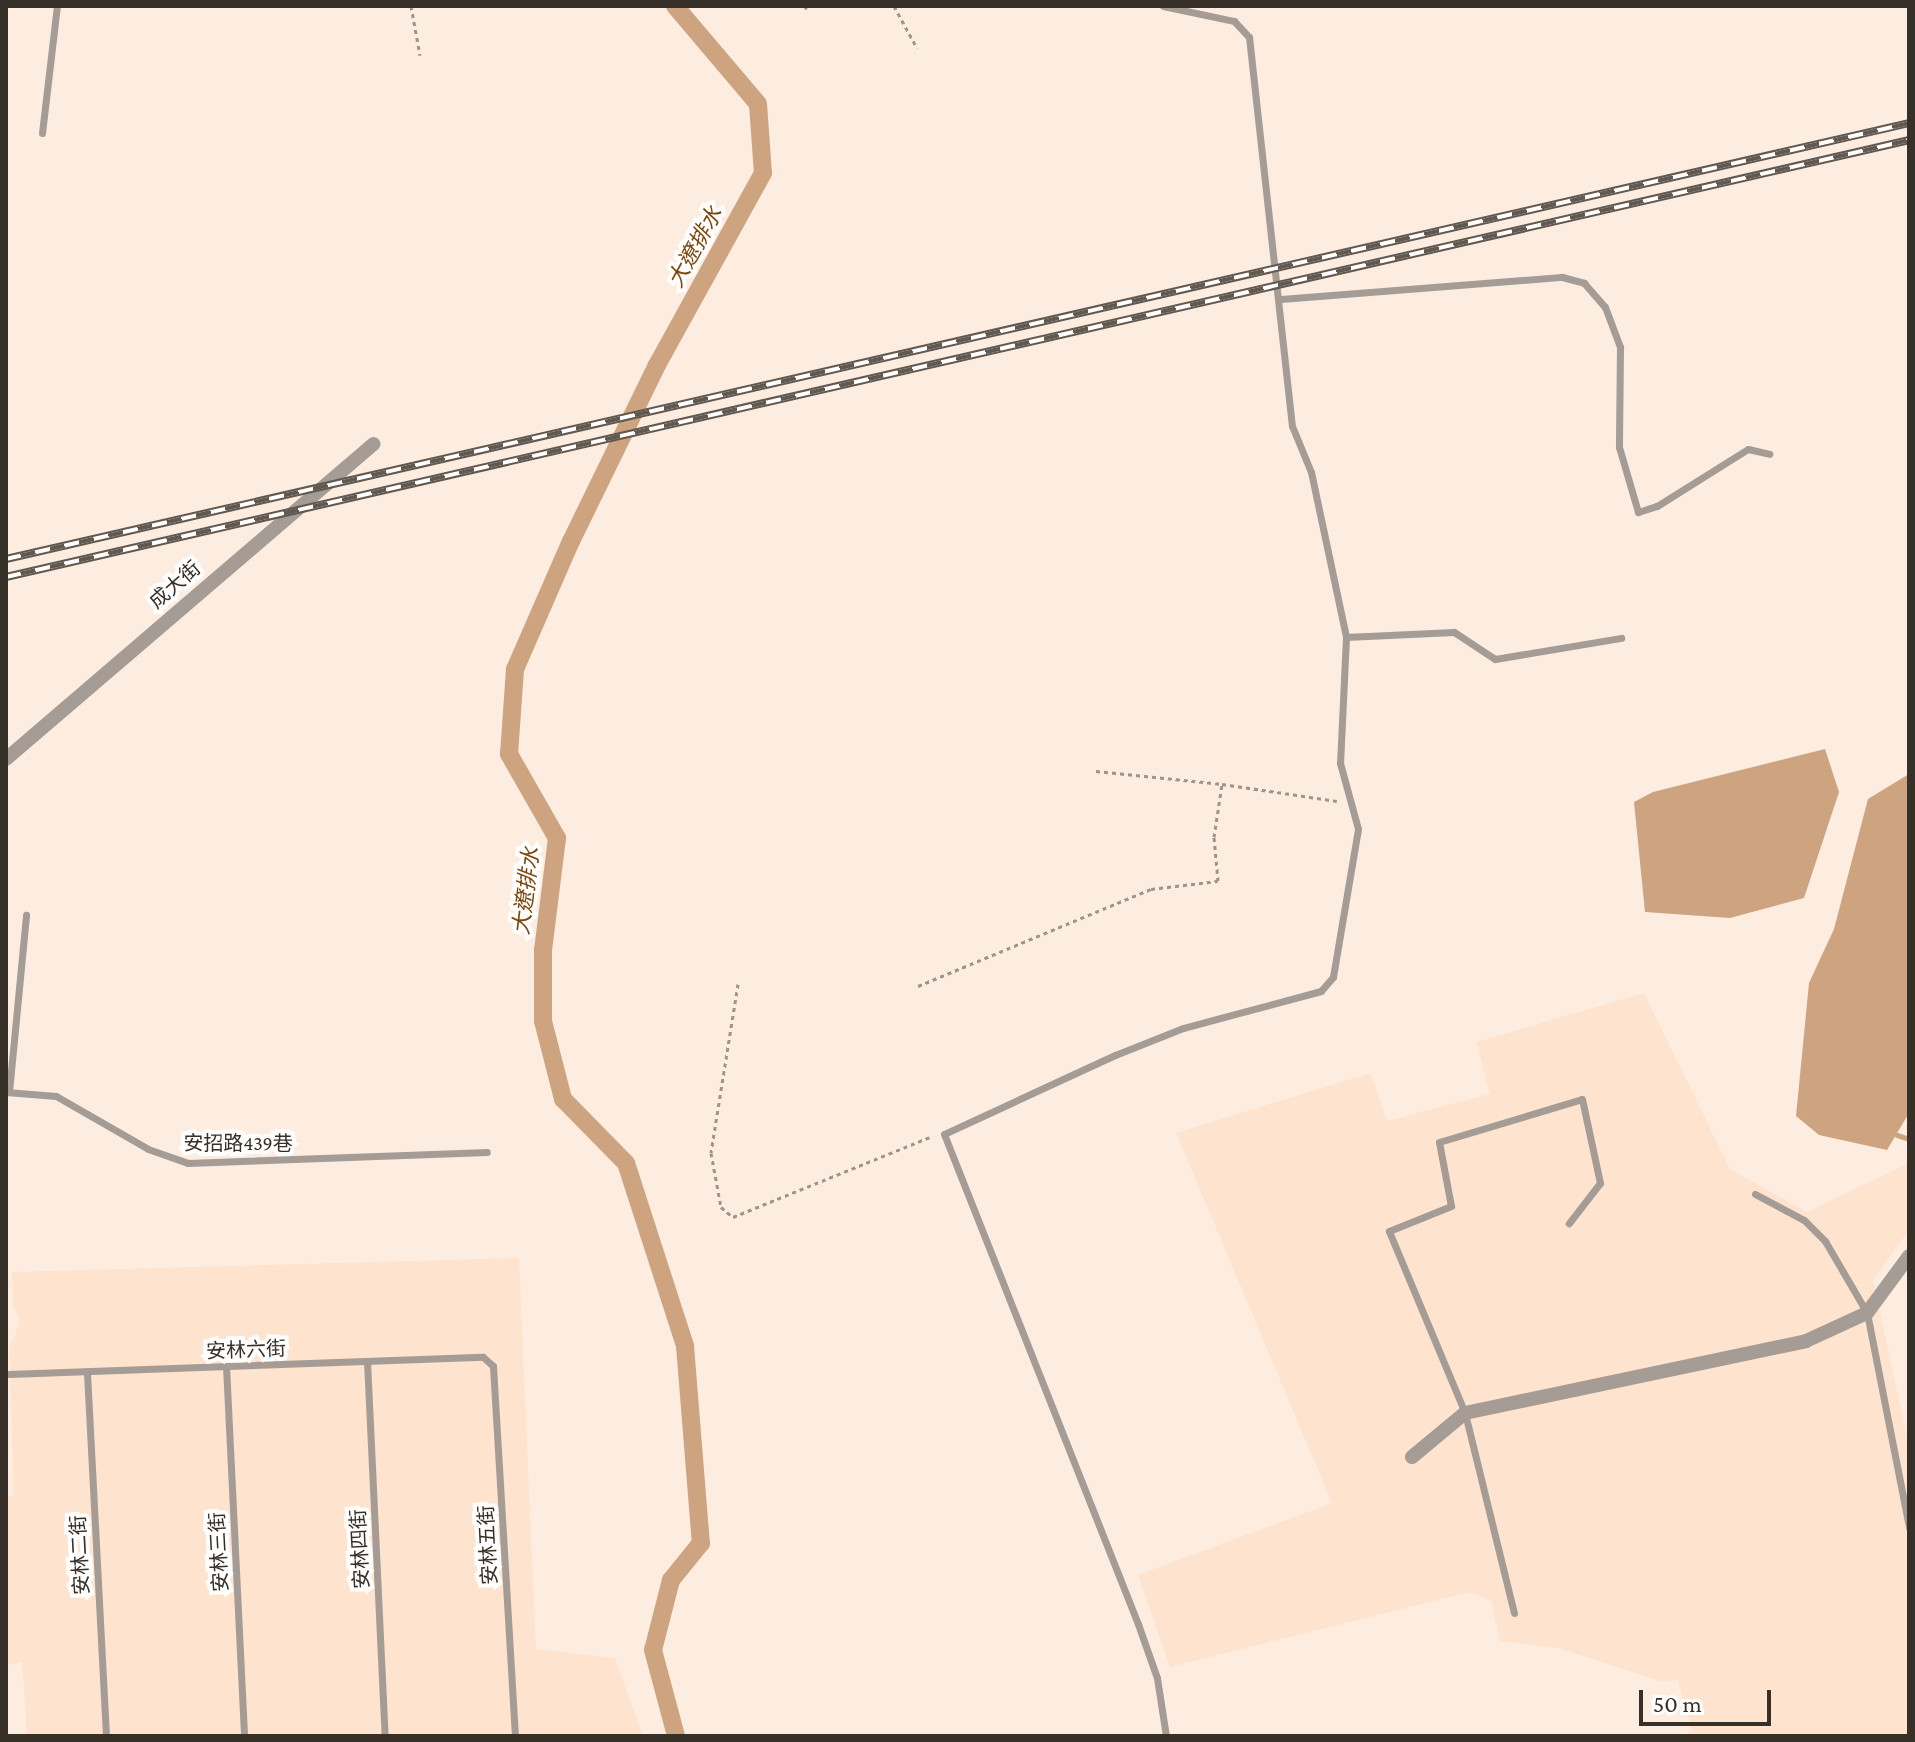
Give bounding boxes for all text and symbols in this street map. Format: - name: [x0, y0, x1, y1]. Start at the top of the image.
- water label: 大遼排水: [662, 202, 728, 292]
- street label: 成大街: [144, 556, 206, 614]
- water label: 大遼排水: [508, 846, 544, 936]
- street label: 安招路439巷: [183, 1131, 293, 1155]
- street label: 安林六街: [206, 1337, 286, 1363]
- street label: 安林五街: [474, 1504, 502, 1586]
- street label: 安林四街: [346, 1508, 374, 1590]
- street label: 安林三街: [205, 1511, 233, 1593]
- street label: 安林二街: [66, 1514, 94, 1596]
- scale bar: [1643, 1674, 1775, 1724]
- text: 50 m: [1653, 1690, 1702, 1717]

